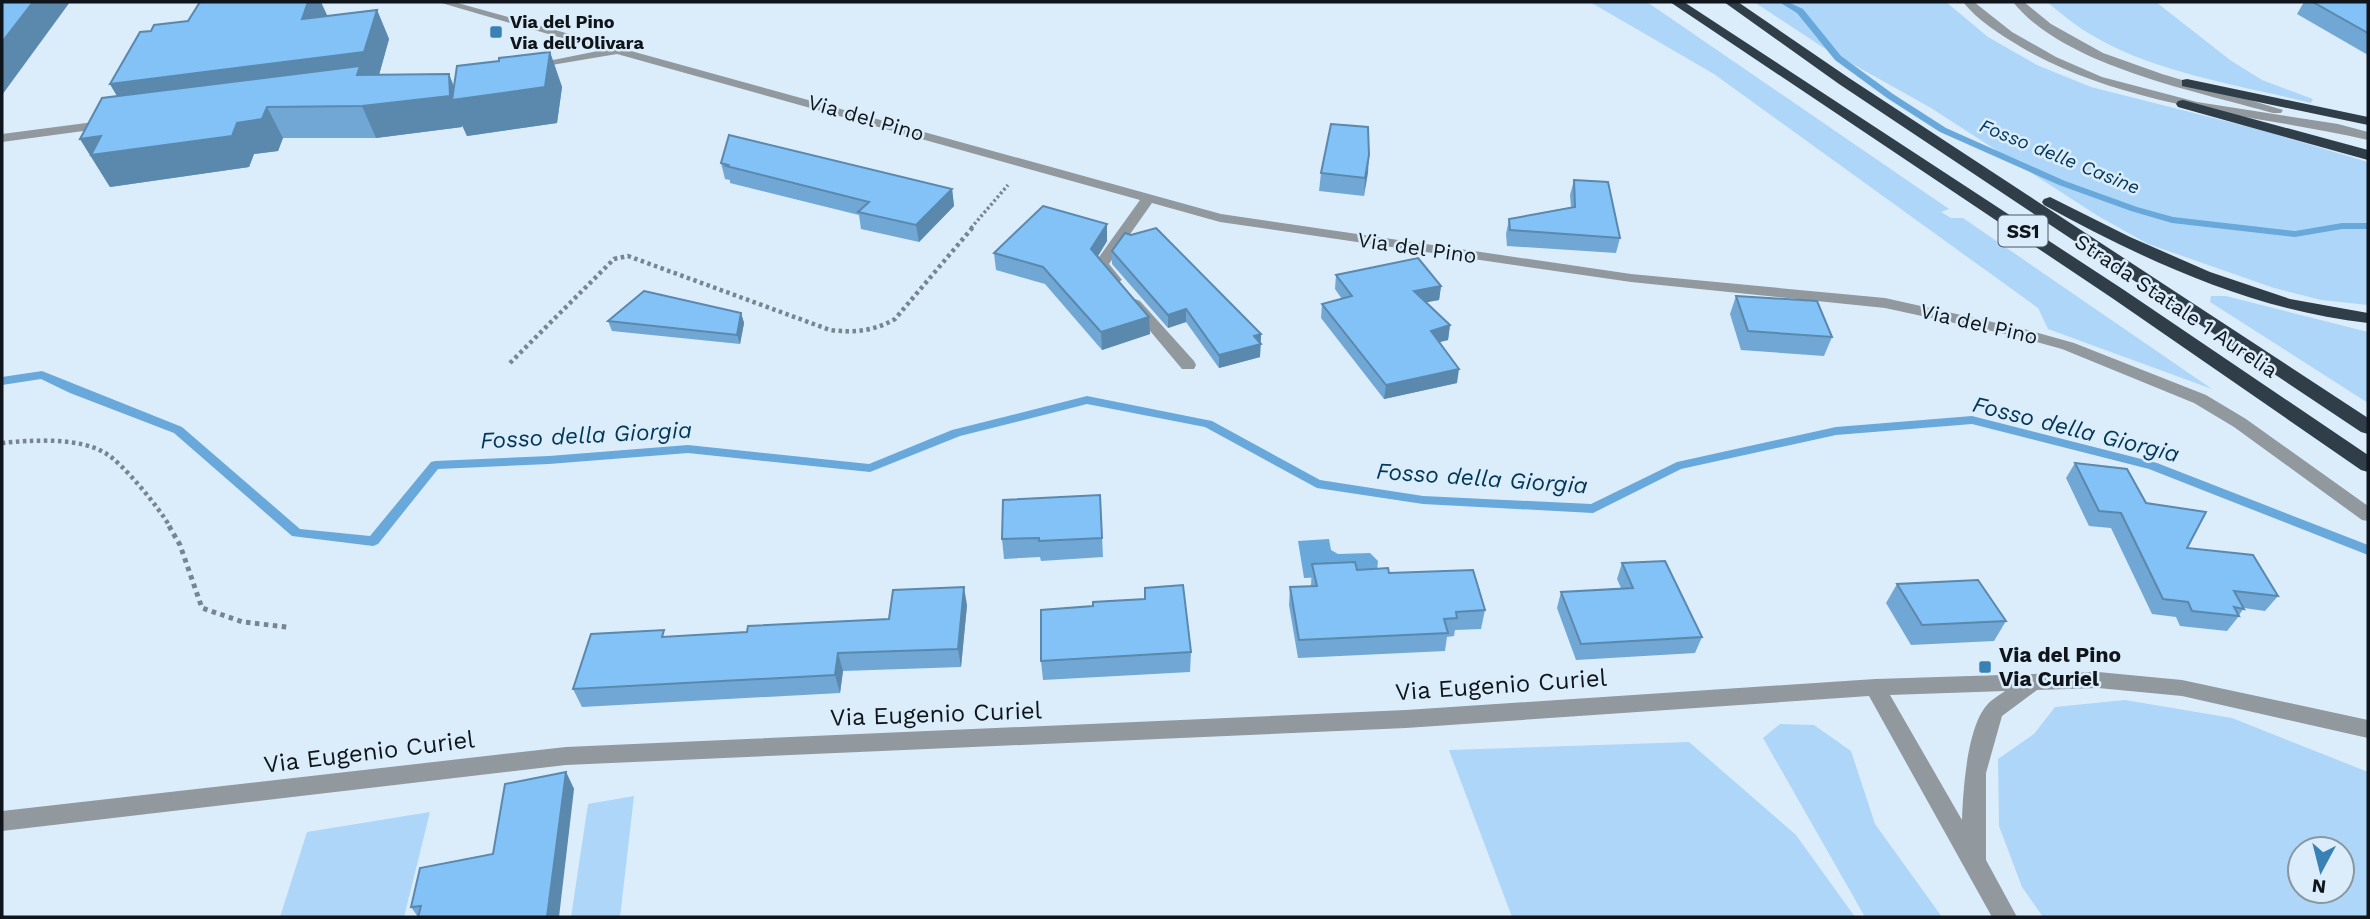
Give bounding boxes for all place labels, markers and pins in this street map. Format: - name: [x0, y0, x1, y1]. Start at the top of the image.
- place label: Via del Pino Via dell’Olivara: [510, 11, 644, 53]
- marker: Via del Pino Via dell’Olivara: [488, 24, 504, 40]
- place label: Via del Pino Via Curiel: [1999, 642, 2121, 691]
- marker: Via del Pino Via Curiel: [1977, 659, 1993, 675]

